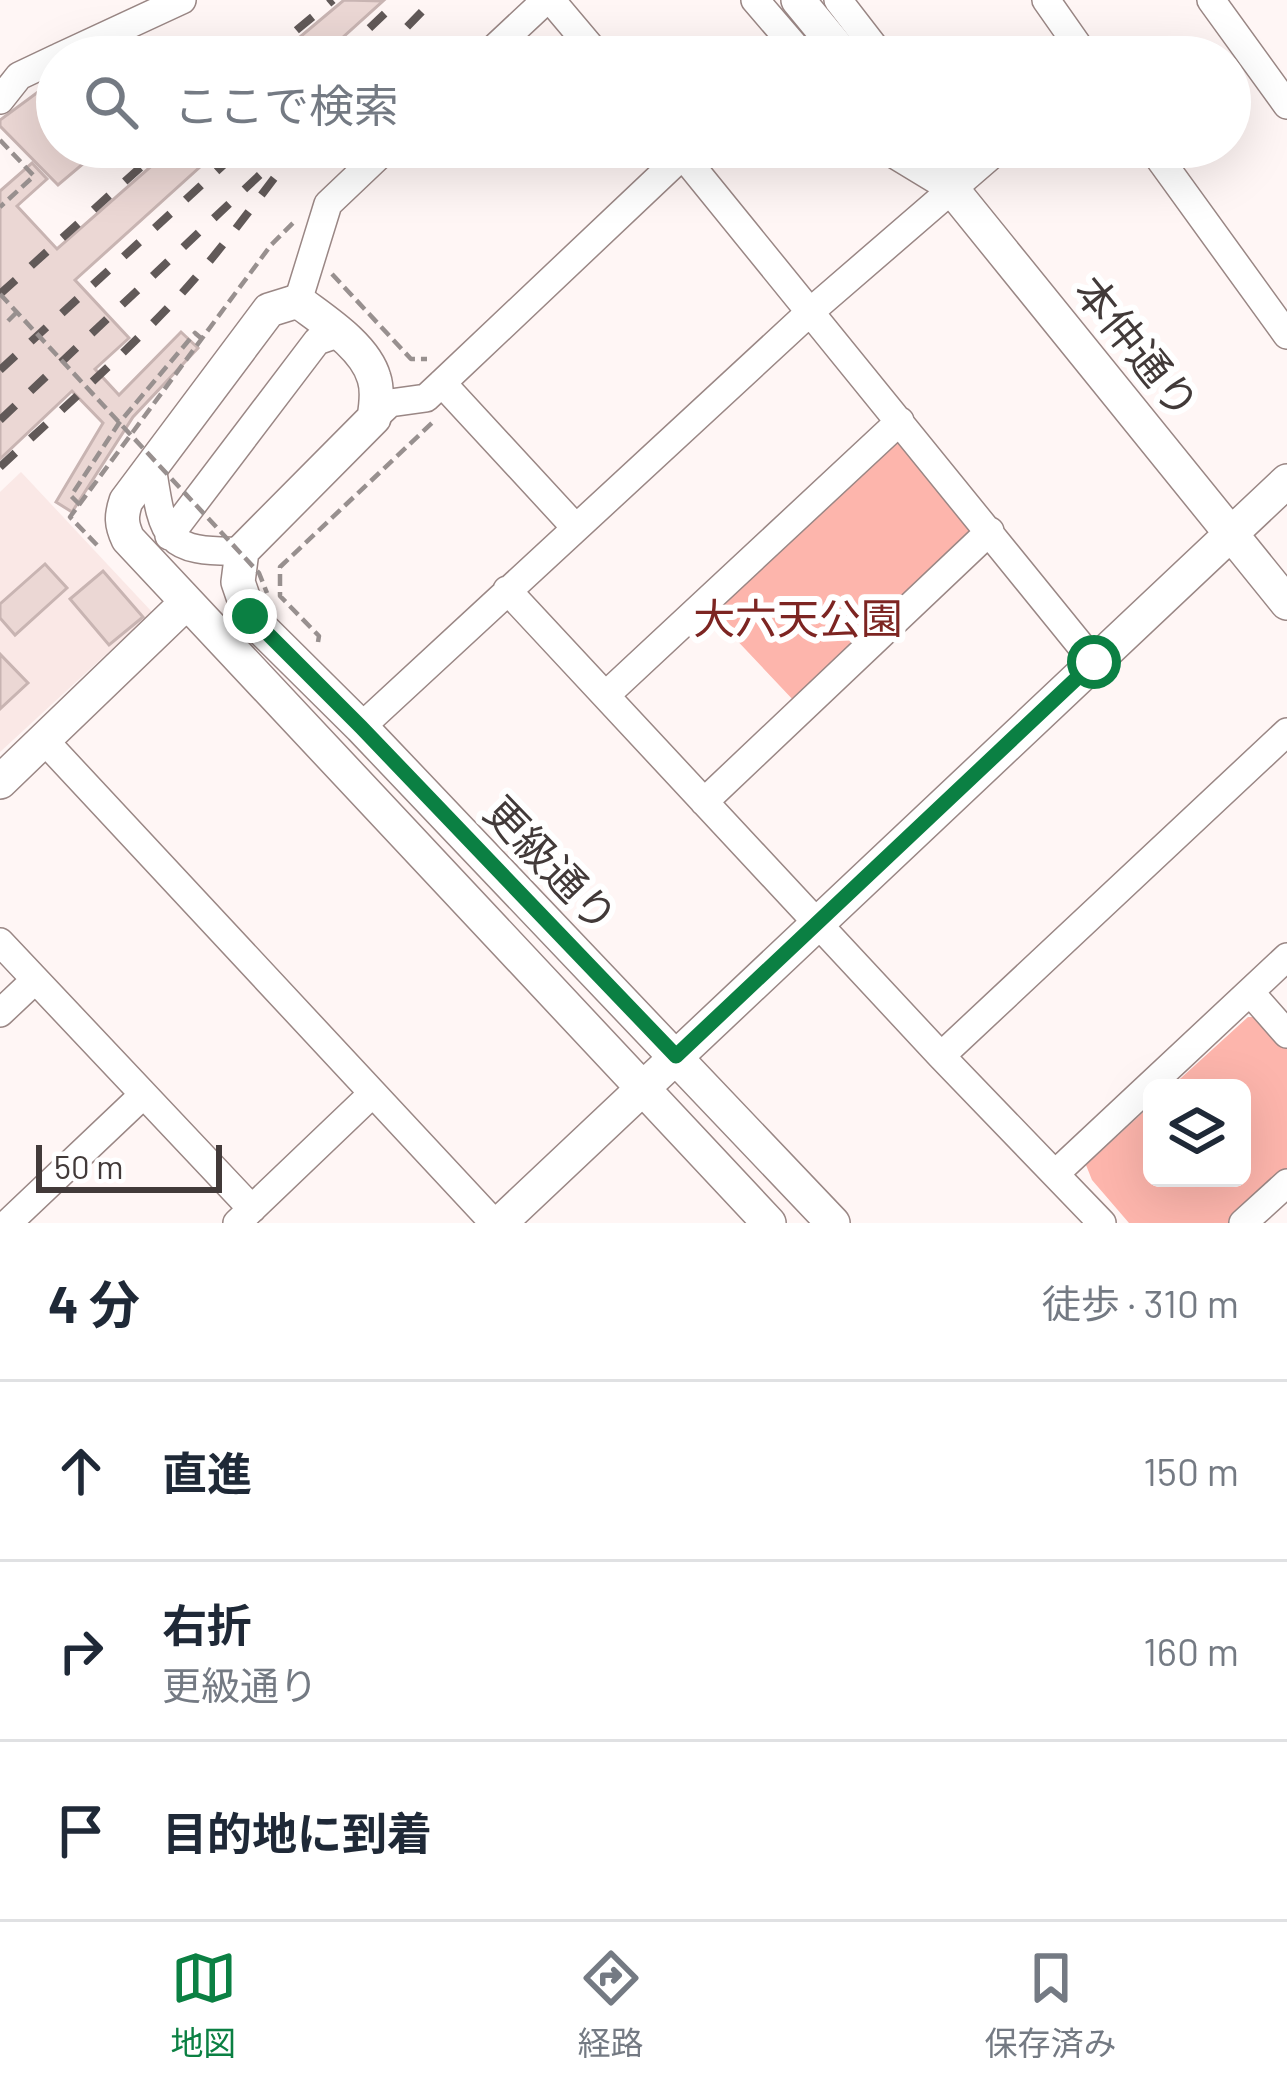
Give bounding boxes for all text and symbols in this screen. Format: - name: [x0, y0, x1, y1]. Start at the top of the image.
- search box: [36, 36, 1251, 168]
- icon: search: [78, 69, 144, 135]
- text: ここで検索: [174, 77, 399, 131]
- street label: 本仲通り: [1066, 265, 1210, 427]
- route end: [223, 589, 277, 643]
- park label: 大六天公園: [693, 592, 903, 642]
- route start: [1067, 635, 1121, 689]
- street label: 更級通り: [476, 785, 628, 941]
- map controls: [1143, 1079, 1251, 1187]
- button: layers: [1143, 1079, 1251, 1187]
- scale bar: [36, 1139, 222, 1192]
- text: 50 m: [54, 1146, 124, 1186]
- text: 4 分: [48, 1272, 140, 1333]
- text: 徒歩 · 310 m: [1042, 1279, 1239, 1326]
- icon: ahead: [48, 1438, 114, 1504]
- text: 直進: [162, 1445, 252, 1499]
- text: 150 m: [1143, 1447, 1239, 1494]
- text: 右折: [162, 1597, 252, 1651]
- icon: right: [48, 1618, 114, 1684]
- text: 160 m: [1143, 1627, 1239, 1674]
- text: 更級通り: [162, 1661, 318, 1708]
- icon: arrive: [48, 1798, 114, 1864]
- text: 目的地に到着: [162, 1805, 432, 1859]
- tab: 地図: [171, 1945, 237, 2065]
- tab: 経路: [578, 1945, 644, 2065]
- tab: 保存済み: [985, 1945, 1117, 2065]

